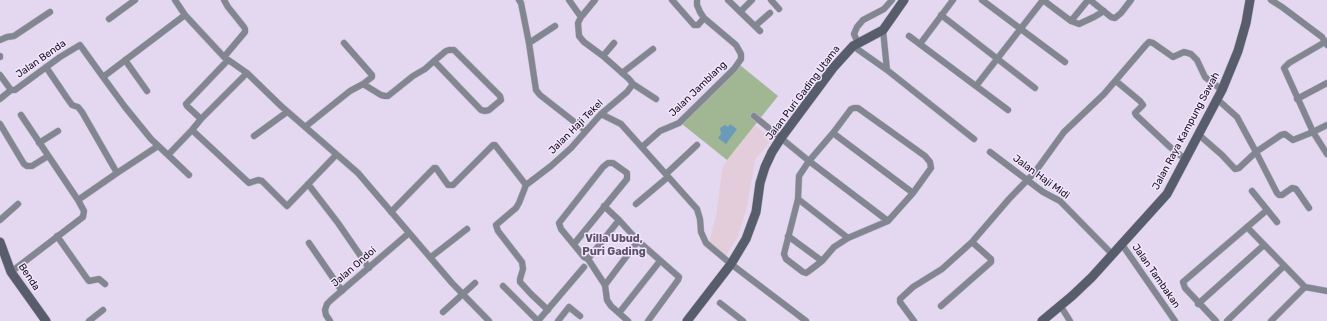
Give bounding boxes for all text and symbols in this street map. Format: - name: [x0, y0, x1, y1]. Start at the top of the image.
- street label: Jalan Benda: [14, 37, 68, 81]
- street label: Jalan Puri Gading Utama: [763, 43, 843, 143]
- street label: Jalan Jamblang: [667, 59, 729, 119]
- street label: Jalan Raya Kampung Sawah: [1150, 70, 1222, 192]
- street label: Jalan Haji Tekel: [546, 97, 606, 157]
- street label: Jalan Haji Midi: [1010, 152, 1072, 202]
- district label: Villa Ubud, Puri Gading: [582, 232, 646, 258]
- street label: Jalan Tambakan: [1129, 242, 1183, 310]
- street label: Jalan Ondoi: [329, 244, 379, 290]
- street label: Benda: [16, 261, 42, 293]

